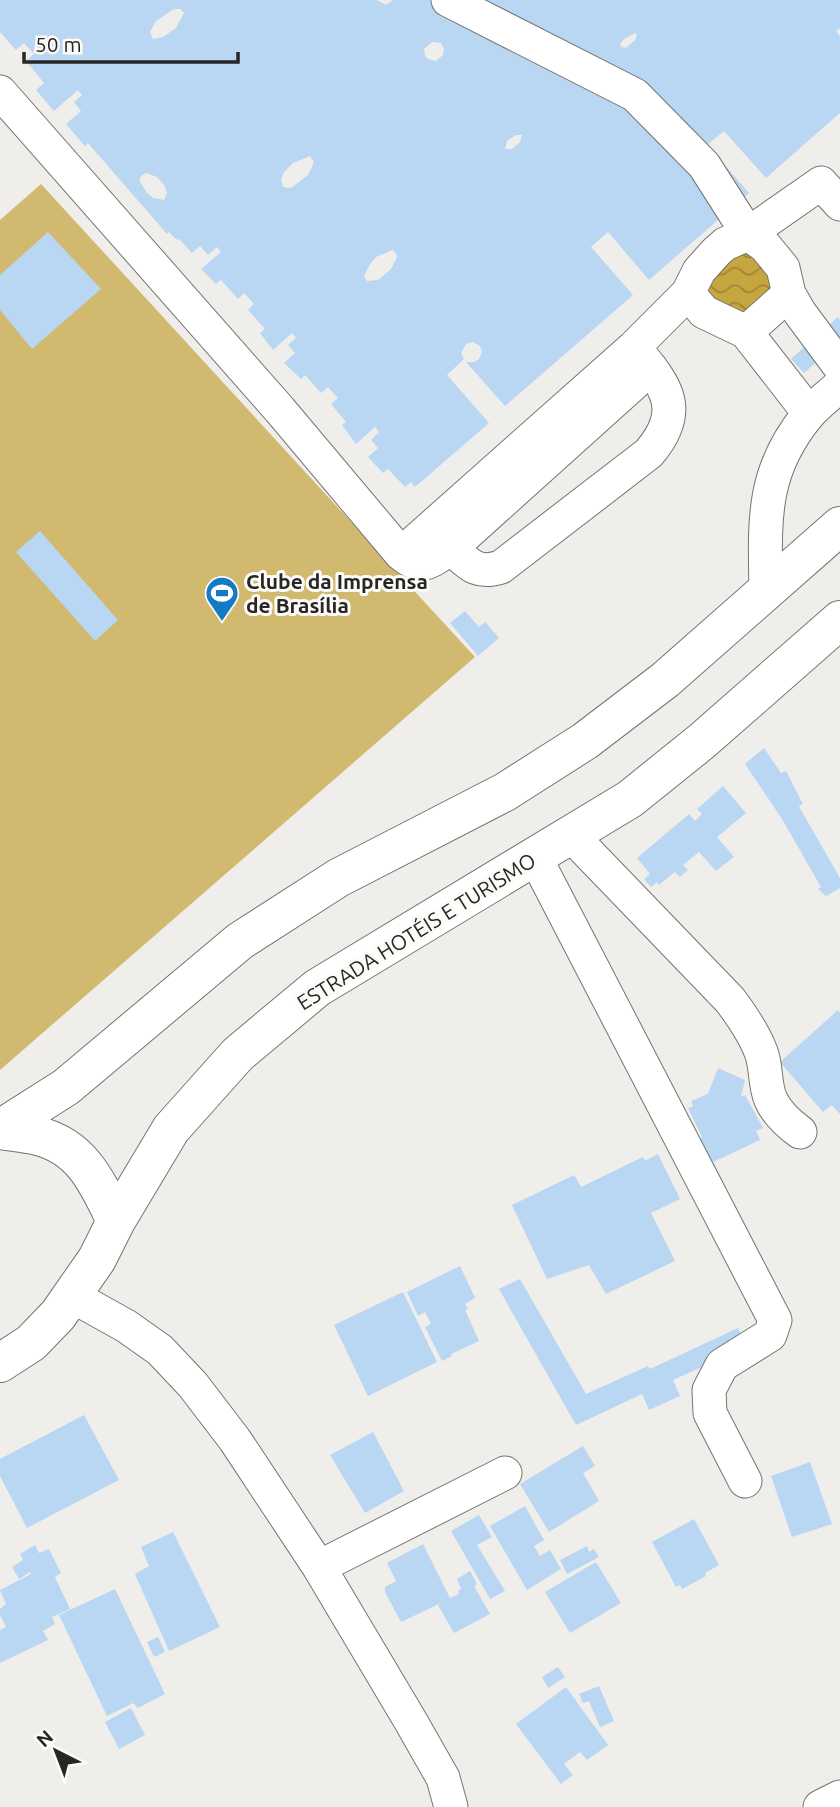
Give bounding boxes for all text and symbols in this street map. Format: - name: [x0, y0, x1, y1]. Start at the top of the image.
- scale bar: [24, 21, 238, 65]
- text: 50 m: [35, 32, 82, 56]
- place label: Clube da Imprensa de Brasília: [246, 569, 428, 617]
- sports icon: Clube da Imprensa de Brasília: [203, 574, 241, 623]
- street label: ESTRADA HOTÉIS E TURISMO: [292, 848, 540, 1014]
- north arrow: [21, 1716, 91, 1786]
- text: N: [32, 1725, 57, 1751]

